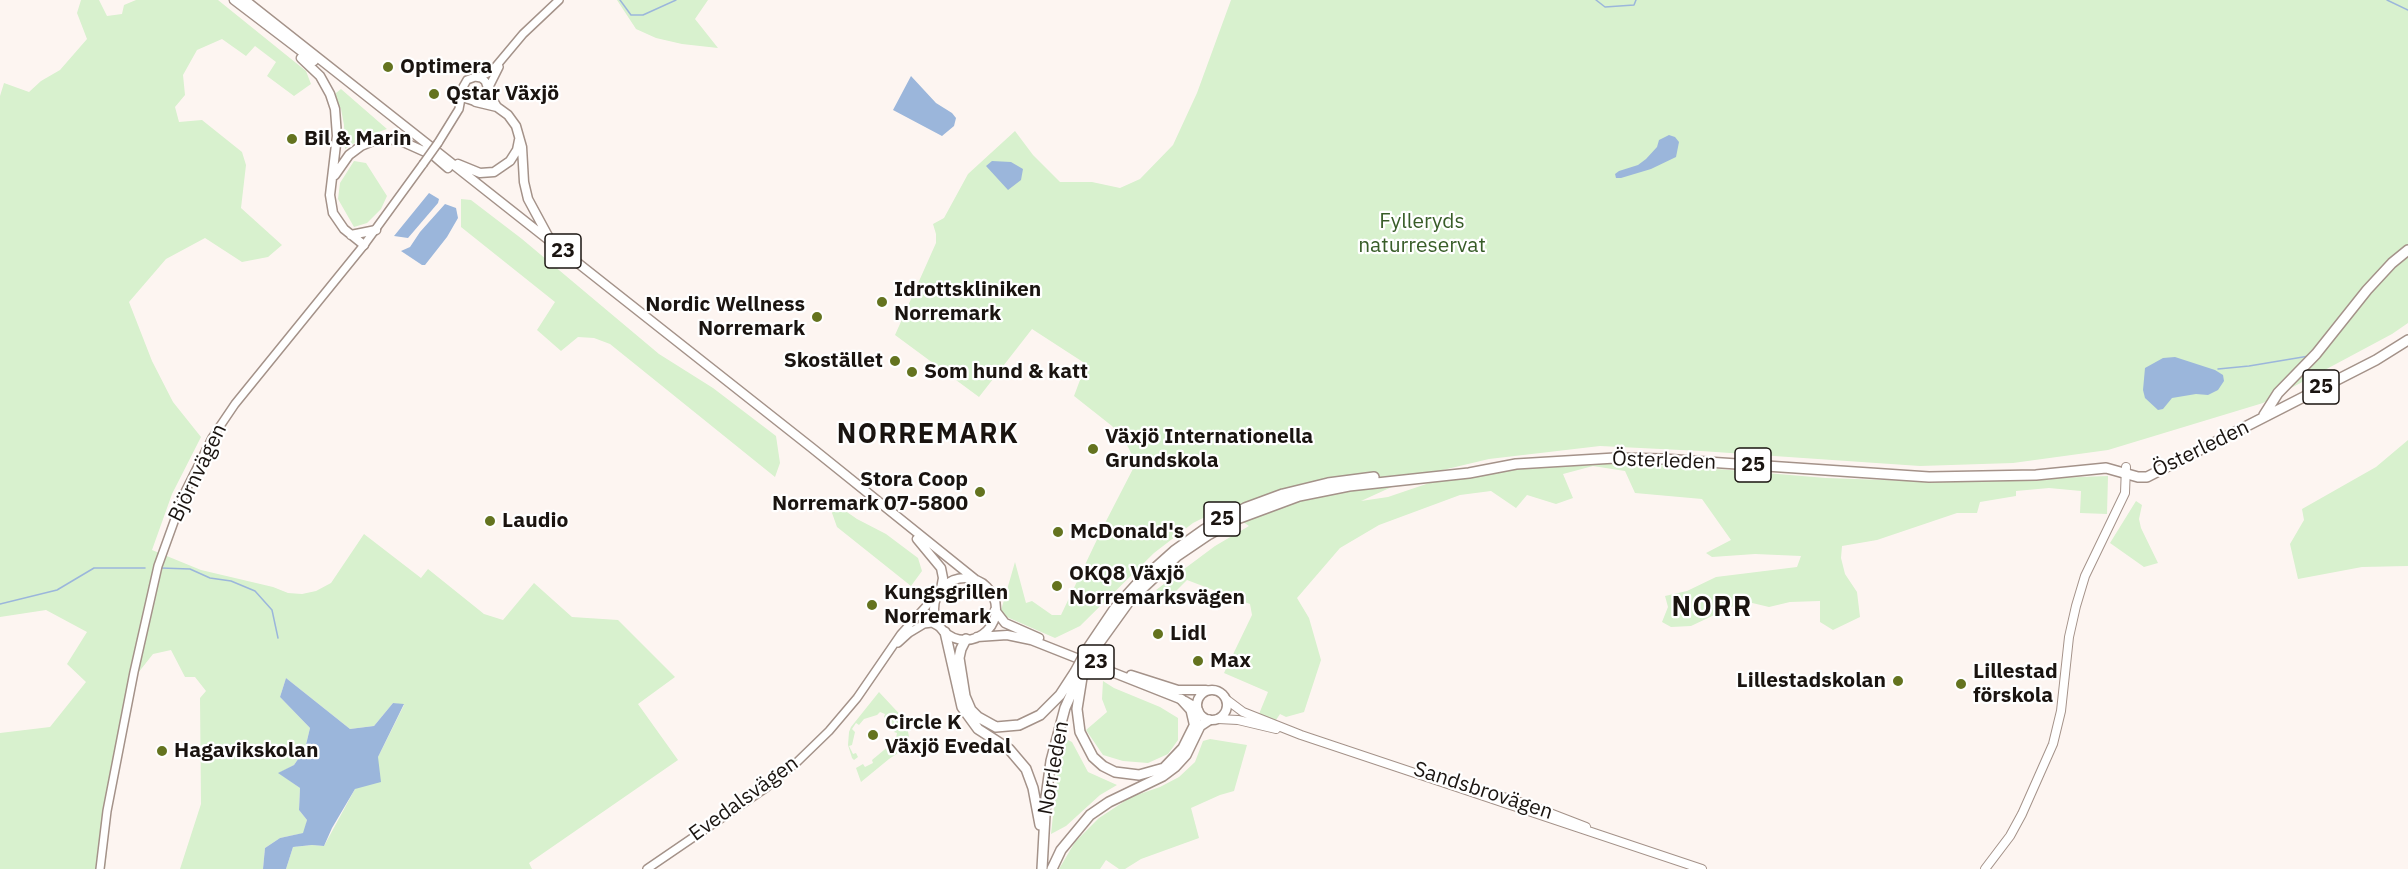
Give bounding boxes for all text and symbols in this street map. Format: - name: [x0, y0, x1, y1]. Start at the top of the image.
- place label: Optimera: [400, 54, 492, 80]
- marker: Optimera: [381, 60, 395, 74]
- place label: Qstar Växjö: [446, 81, 559, 107]
- marker: Qstar Växjö: [427, 87, 441, 101]
- place label: Bil & Marin: [304, 126, 412, 152]
- marker: Bil & Marin: [285, 132, 299, 146]
- park label: Fylleryds naturreservat: [1358, 209, 1486, 259]
- road number: 23: [545, 234, 581, 268]
- place label: Idrottskliniken Norremark: [894, 277, 1041, 327]
- place label: Nordic Wellness Norremark: [645, 292, 805, 342]
- marker: Idrottskliniken Norremark: [875, 295, 889, 309]
- marker: Nordic Wellness Norremark: [810, 310, 824, 324]
- place label: Skostället: [784, 348, 883, 374]
- marker: Skostället: [888, 354, 902, 368]
- place label: Som hund & katt: [924, 359, 1088, 385]
- marker: Som hund & katt: [905, 365, 919, 379]
- road number: 25: [2303, 370, 2339, 404]
- street label: Österleden: [2149, 415, 2253, 483]
- district label: NORREMARK: [837, 419, 1019, 451]
- street label: Björnvägen: [163, 420, 233, 526]
- place label: Växjö Internationella Grundskola: [1105, 424, 1313, 474]
- marker: Växjö Internationella Grundskola: [1086, 442, 1100, 456]
- street label: Österleden: [1611, 447, 1717, 475]
- road number: 25: [1735, 448, 1771, 482]
- place label: Stora Coop Norremark 07-5800: [772, 467, 968, 517]
- marker: Stora Coop Norremark 07-5800: [973, 485, 987, 499]
- road number: 25: [1204, 502, 1240, 536]
- place label: Laudio: [502, 508, 568, 534]
- marker: Laudio: [483, 514, 497, 528]
- place label: McDonald's: [1070, 519, 1184, 545]
- marker: McDonald's: [1051, 525, 1065, 539]
- place label: OKQ8 Växjö Norremarksvägen: [1069, 561, 1245, 611]
- marker: OKQ8 Växjö Norremarksvägen: [1050, 579, 1064, 593]
- place label: Kungsgrillen Norremark: [884, 580, 1008, 630]
- district label: NORR: [1671, 592, 1753, 624]
- marker: Kungsgrillen Norremark: [865, 598, 879, 612]
- place label: Lidl: [1170, 621, 1206, 647]
- marker: Lidl: [1151, 627, 1165, 641]
- road number: 23: [1078, 645, 1114, 679]
- place label: Max: [1210, 648, 1251, 674]
- marker: Max: [1191, 654, 1205, 668]
- place label: Lillestad förskola: [1973, 659, 2058, 709]
- place label: Lillestadskolan: [1737, 668, 1886, 694]
- marker: Lillestadskolan: [1891, 674, 1905, 688]
- marker: Lillestad förskola: [1954, 677, 1968, 691]
- place label: Circle K Växjö Evedal: [885, 710, 1011, 760]
- street label: Norrleden: [1033, 719, 1075, 817]
- marker: Circle K Växjö Evedal: [866, 728, 880, 742]
- place label: Hagavikskolan: [174, 738, 318, 764]
- marker: Hagavikskolan: [155, 744, 169, 758]
- street label: Evedalsvägen: [685, 751, 803, 847]
- street label: Sandsbrovägen: [1410, 757, 1556, 825]

